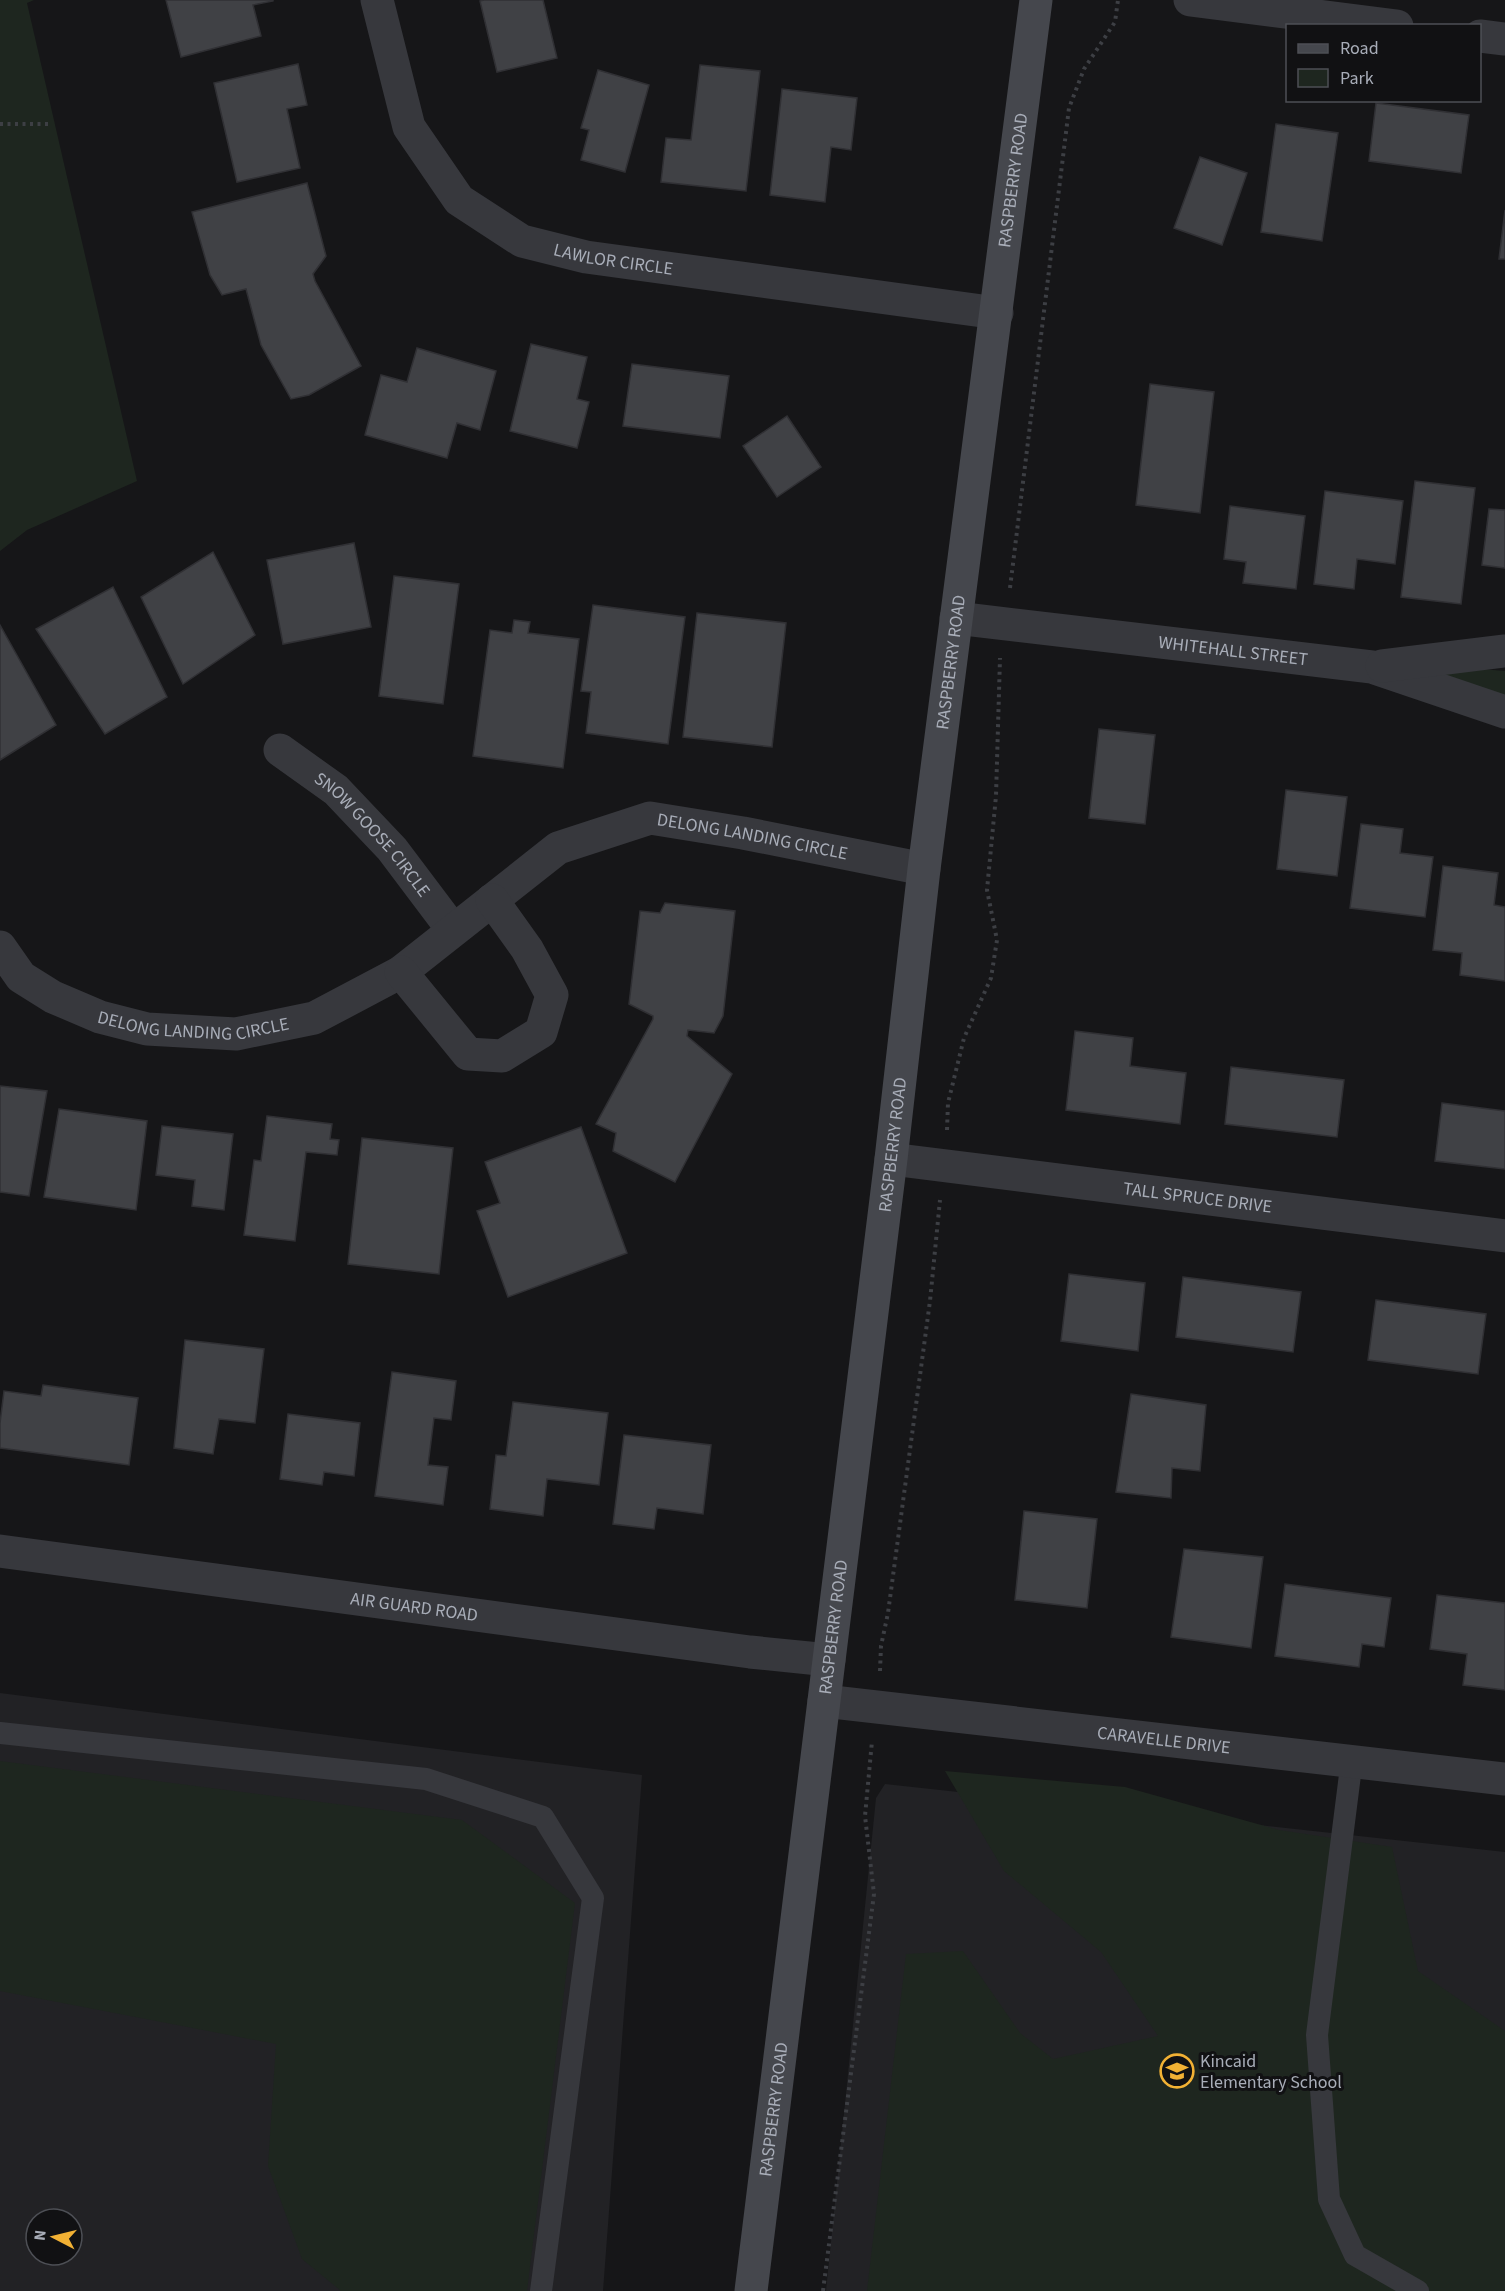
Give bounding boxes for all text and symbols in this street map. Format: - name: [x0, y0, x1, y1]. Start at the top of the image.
- legend: [1286, 24, 1481, 102]
- text: Road: [1340, 36, 1379, 61]
- text: Park: [1340, 66, 1374, 91]
- street label: RASPBERRY ROAD: [992, 111, 1034, 249]
- street label: LAWLOR CIRCLE: [551, 237, 675, 282]
- street label: RASPBERRY ROAD: [930, 594, 972, 731]
- street label: WHITEHALL STREET: [1157, 630, 1309, 672]
- street label: SNOW GOOSE CIRCLE: [309, 766, 436, 902]
- street label: DELONG LANDING CIRCLE: [655, 807, 850, 867]
- street label: DELONG LANDING CIRCLE: [95, 1005, 291, 1047]
- street label: RASPBERRY ROAD: [873, 1076, 913, 1214]
- street label: TALL SPRUCE DRIVE: [1122, 1176, 1273, 1220]
- street label: RASPBERRY ROAD: [813, 1558, 854, 1696]
- street label: AIR GUARD ROAD: [349, 1586, 479, 1628]
- street label: CARAVELLE DRIVE: [1096, 1720, 1232, 1760]
- street label: RASPBERRY ROAD: [753, 2041, 795, 2178]
- place label: Kincaid Elementary School: [1200, 2049, 1342, 2095]
- school or university icon: Kincaid Elementary School: [1159, 2053, 1195, 2089]
- north arrow: [24, 2207, 84, 2267]
- text: N: [29, 2229, 52, 2242]

